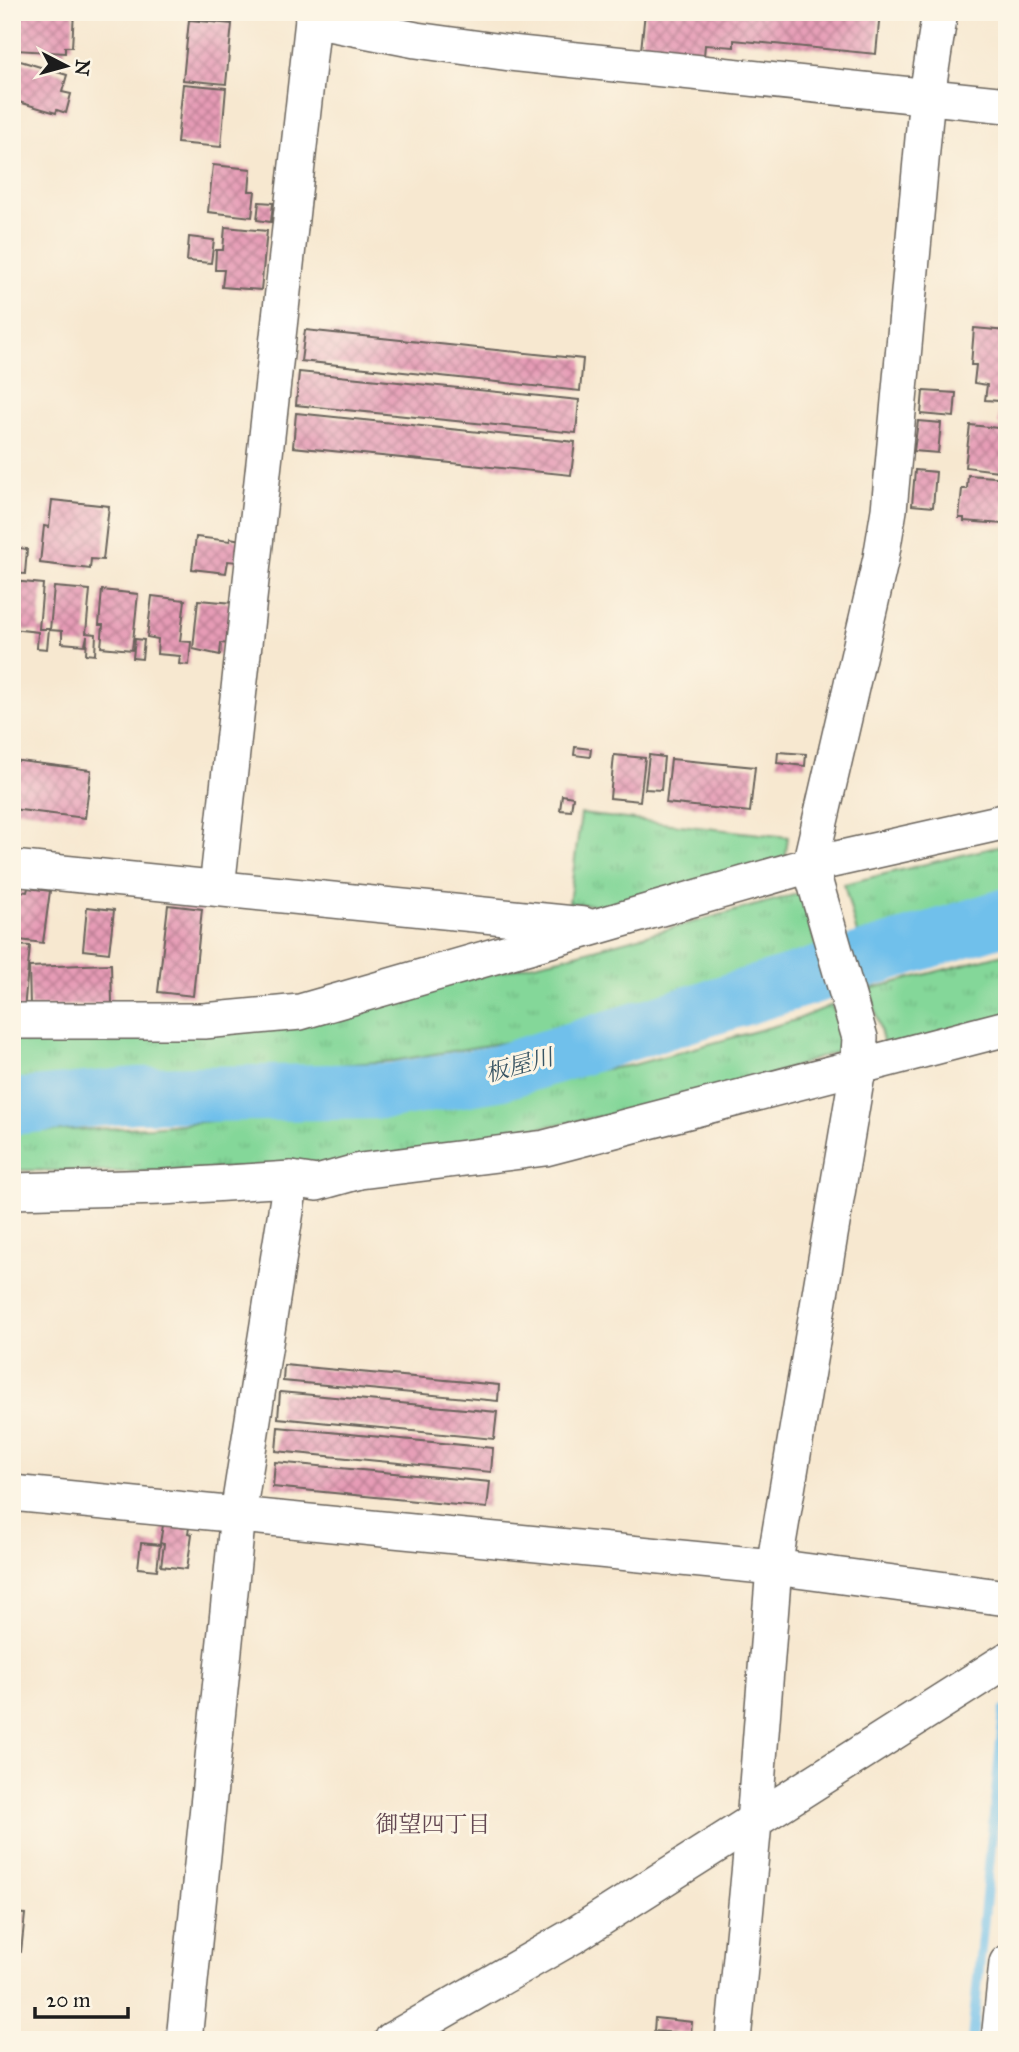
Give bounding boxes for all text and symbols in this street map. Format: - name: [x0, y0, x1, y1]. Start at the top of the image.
- north arrow: [32, 32, 102, 102]
- text: N: [70, 59, 95, 77]
- water label: 板屋川: [482, 1042, 559, 1087]
- district label: 御望四丁目: [376, 1810, 491, 1838]
- scale bar: [35, 1975, 128, 2019]
- text: 20 m: [46, 1987, 91, 2013]

